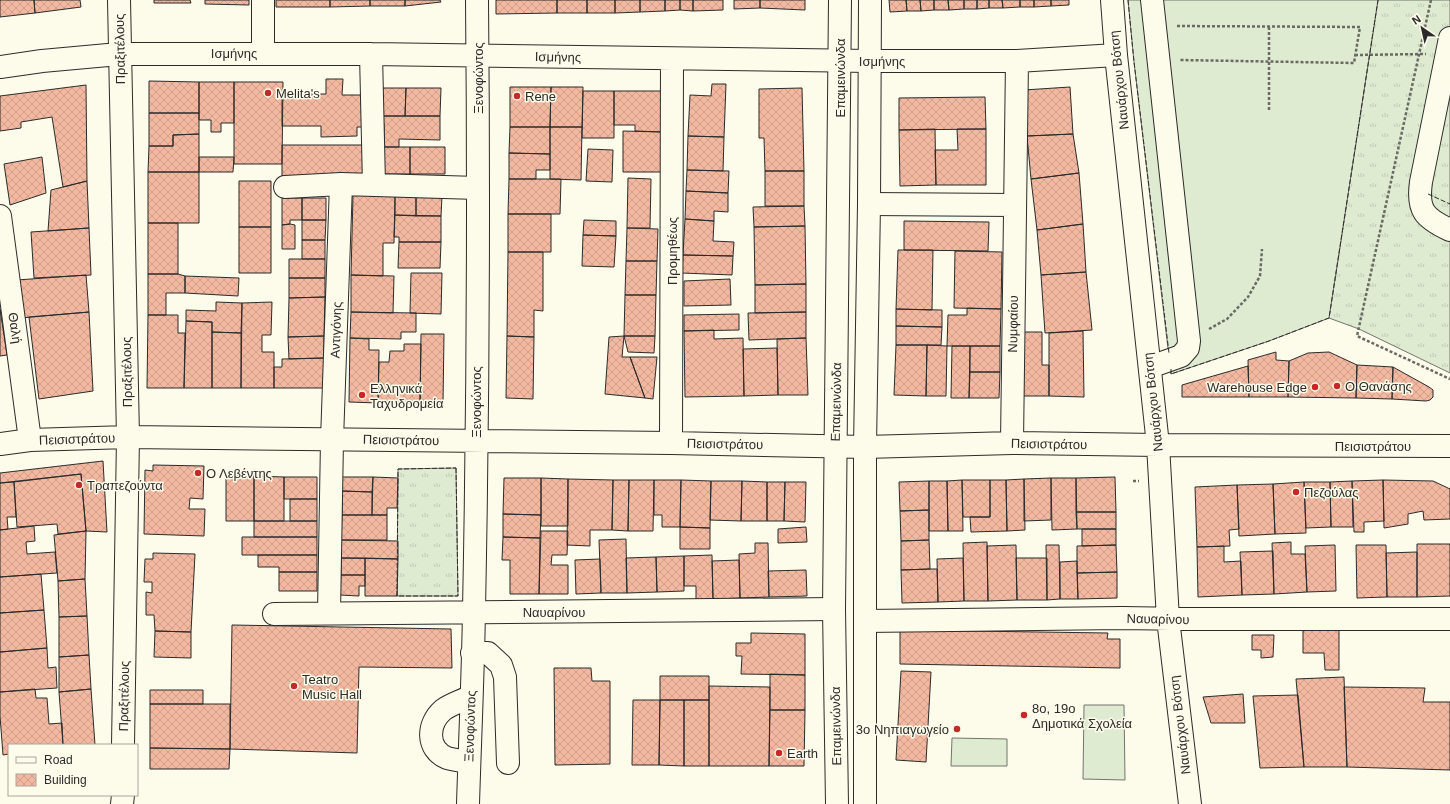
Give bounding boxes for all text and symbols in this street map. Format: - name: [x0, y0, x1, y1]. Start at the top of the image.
- north arrow: [1402, 8, 1442, 48]
- text: N: [1410, 12, 1423, 27]
- street label: Πραξιτέλους: [112, 13, 128, 85]
- street label: Ναυάρχου Βότση: [1106, 30, 1132, 130]
- street label: Επαμεινώνδα: [833, 38, 848, 118]
- street label: Ξενοφώντος: [471, 42, 486, 114]
- street label: Ισμήνης: [211, 46, 257, 61]
- street label: Ισμήνης: [535, 49, 581, 65]
- street label: Ισμήνης: [859, 54, 905, 69]
- place label: Melita's: [276, 86, 320, 101]
- marker: Melita's: [263, 88, 273, 98]
- place label: Rene: [525, 89, 556, 104]
- marker: Rene: [512, 91, 522, 101]
- street label: Προμηθέως: [665, 217, 680, 285]
- street label: Νυμφαίου: [1005, 295, 1021, 353]
- street label: Αντιγόνης: [328, 301, 344, 359]
- street label: Θαλή: [5, 311, 25, 345]
- street label: Πραξιτέλους: [119, 336, 135, 408]
- street label: Ναυάρχου Βότση: [1140, 352, 1166, 452]
- street label: Επαμεινώνδα: [828, 362, 844, 442]
- street label: Ξενοφώντος: [469, 366, 484, 438]
- place label: Ο Θανάσης: [1345, 379, 1412, 394]
- place label: Warehouse Edge: [1207, 380, 1307, 395]
- place label: Ελληνικά Ταχυδρομεία: [370, 381, 444, 411]
- marker: Ο Θανάσης: [1332, 381, 1342, 391]
- marker: Warehouse Edge: [1310, 382, 1320, 392]
- marker: Ελληνικά Ταχυδρομεία: [357, 390, 367, 400]
- street label: Πεισιστράτου: [39, 430, 115, 448]
- street label: Πεισιστράτου: [363, 432, 439, 448]
- street label: Πεισιστράτου: [687, 436, 763, 452]
- street label: Πεισιστράτου: [1011, 436, 1087, 452]
- street label: Πεισιστράτου: [1335, 439, 1411, 454]
- place label: Ο Λεβέντης: [206, 466, 272, 481]
- marker: Ο Λεβέντης: [193, 468, 203, 478]
- place label: Τραπεζούντα: [87, 478, 163, 493]
- marker: Τραπεζούντα: [74, 480, 84, 490]
- place label: Πεζούλας: [1304, 485, 1358, 500]
- marker: Πεζούλας: [1291, 487, 1301, 497]
- street label: Ναυαρίνου: [523, 605, 585, 620]
- street label: Ναυαρίνου: [1127, 611, 1189, 627]
- street label: Πραξιτέλους: [116, 660, 132, 732]
- place label: Teatro Music Hall: [302, 672, 362, 702]
- street label: Ναυάρχου Βότση: [1167, 675, 1193, 775]
- marker: Teatro Music Hall: [289, 681, 299, 691]
- street label: Επαμεινώνδα: [828, 686, 844, 766]
- street label: Ξενοφώντος: [461, 690, 479, 762]
- place label: 8ο, 19ο Δημοτικά Σχολεία: [1032, 701, 1133, 731]
- marker: 8ο, 19ο Δημοτικά Σχολεία: [1019, 710, 1029, 720]
- place label: 3ο Νηπιαγωγείο: [856, 722, 949, 737]
- marker: 3ο Νηπιαγωγείο: [952, 724, 962, 734]
- legend: [8, 744, 138, 796]
- place label: Earth: [787, 746, 818, 761]
- marker: Earth: [774, 748, 784, 758]
- text: Road: [44, 753, 73, 767]
- text: Building: [44, 773, 87, 787]

